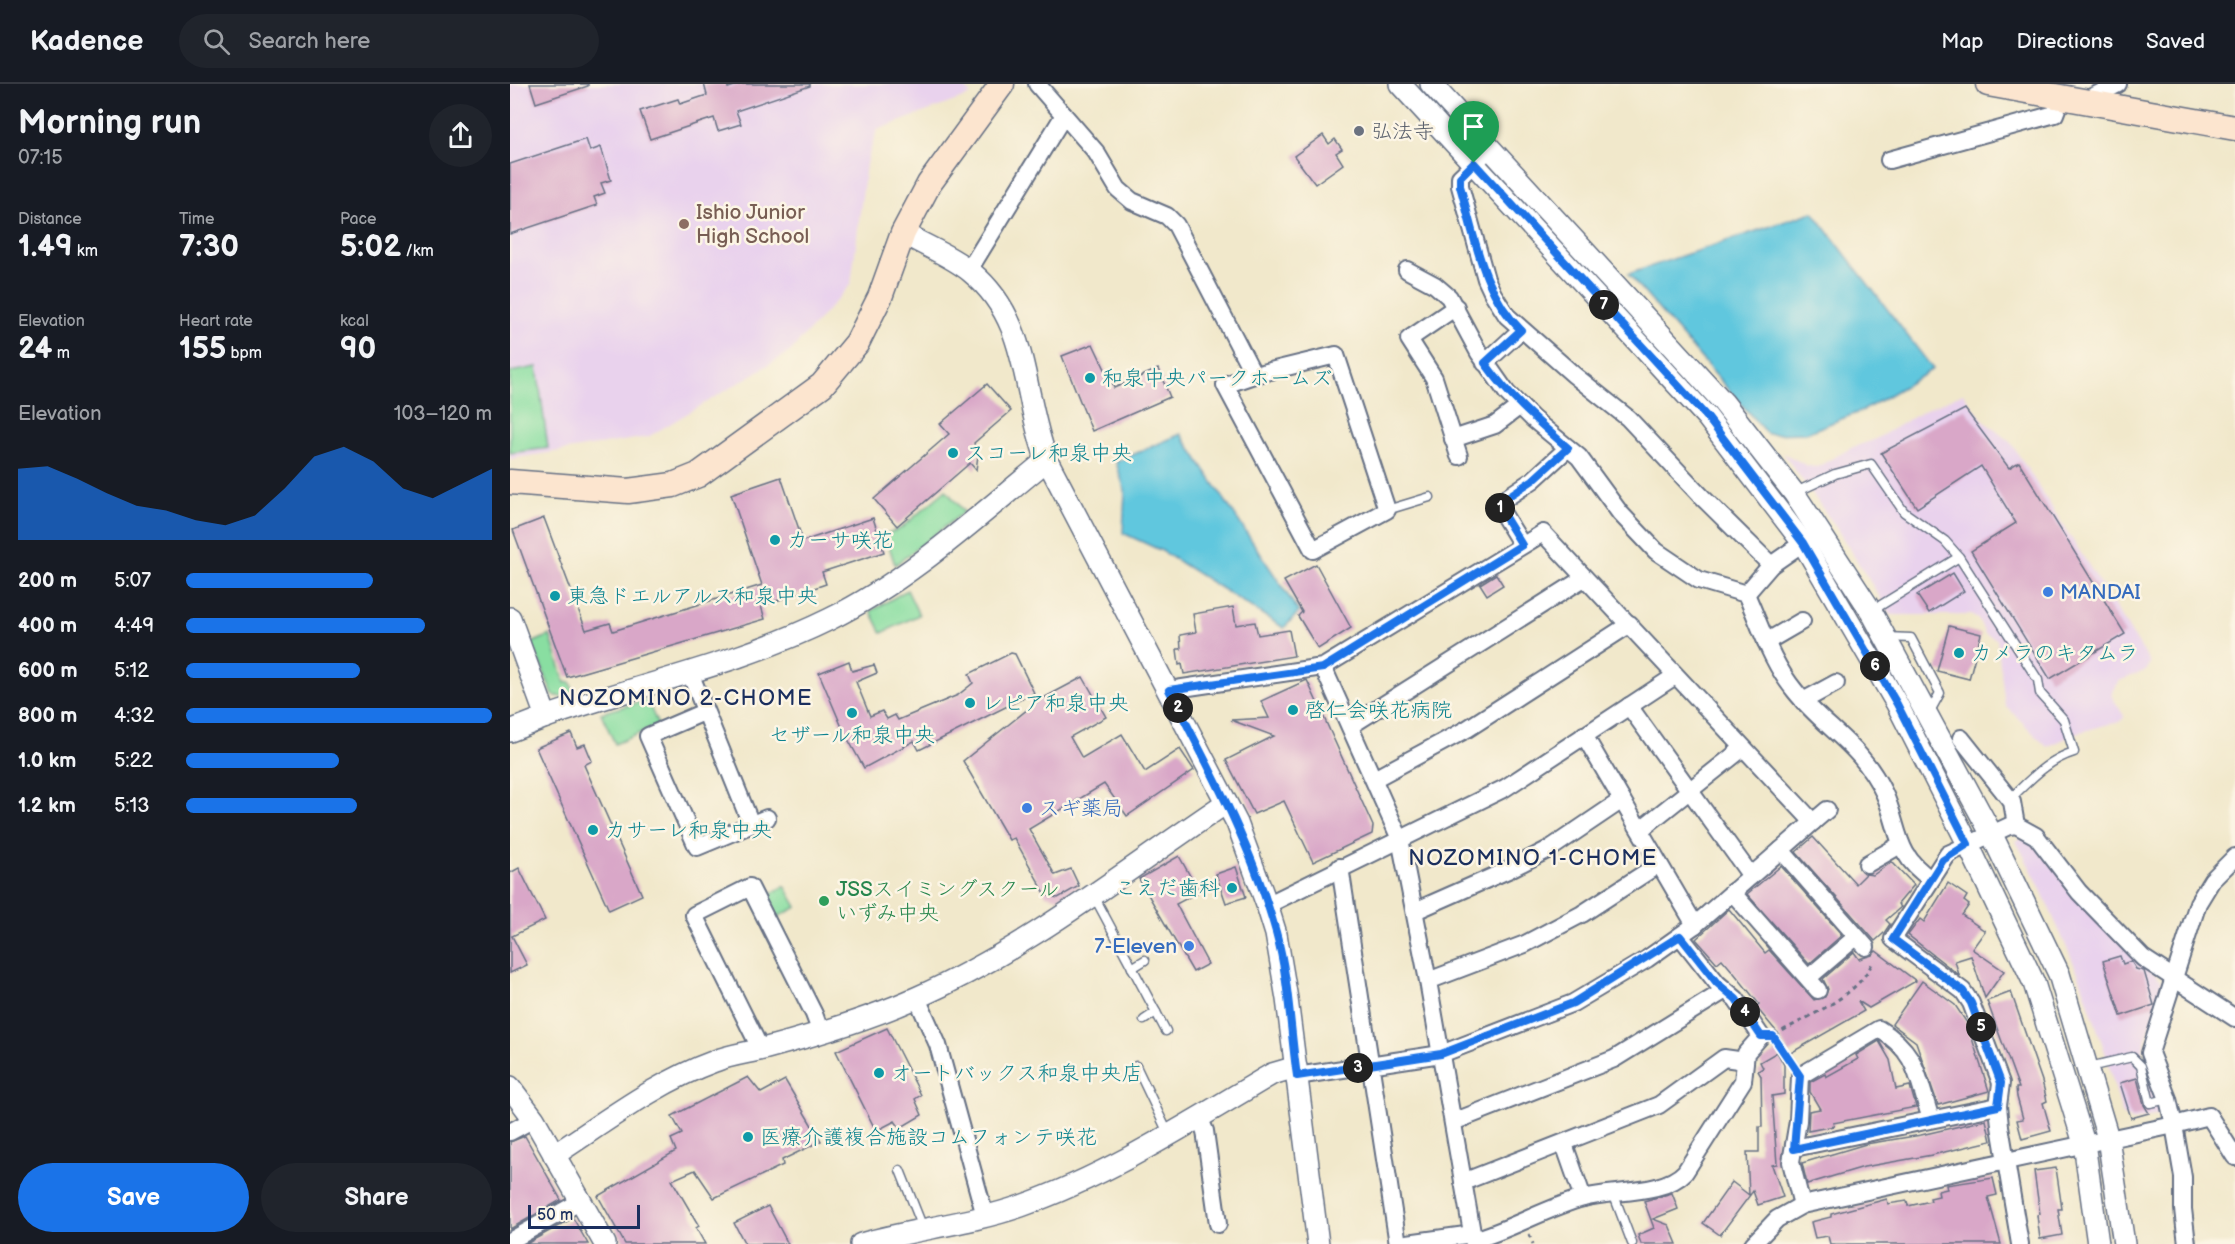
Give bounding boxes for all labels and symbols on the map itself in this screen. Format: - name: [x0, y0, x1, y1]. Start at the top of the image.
- pin: [1448, 101, 1499, 163]
- place label: 弘法寺: [1371, 119, 1434, 144]
- marker: 弘法寺: [1352, 124, 1366, 138]
- place label: Ishio Junior High School: [696, 200, 809, 249]
- marker: Ishio Junior High School: [677, 217, 691, 231]
- pin: 7: [1589, 290, 1619, 320]
- place label: 和泉中央パークホームズ: [1102, 366, 1332, 391]
- marker: 和泉中央パークホームズ: [1083, 371, 1097, 385]
- place label: スコーレ和泉中央: [965, 441, 1132, 466]
- marker: スコーレ和泉中央: [946, 446, 960, 460]
- pin: 1: [1485, 493, 1515, 523]
- place label: カーサ咲花: [787, 528, 893, 553]
- marker: カーサ咲花: [768, 533, 782, 547]
- place label: MANDAI: [2060, 580, 2141, 605]
- place label: 東急ドエルアルス和泉中央: [567, 584, 818, 609]
- marker: MANDAI: [2041, 585, 2055, 599]
- marker: 東急ドエルアルス和泉中央: [548, 589, 562, 603]
- place label: カメラのキタムラ: [1971, 641, 2139, 666]
- marker: カメラのキタムラ: [1952, 646, 1966, 660]
- pin: 6: [1860, 651, 1890, 681]
- district label: NOZOMINO 2-CHOME: [559, 685, 813, 712]
- place label: レピア和泉中央: [982, 691, 1129, 716]
- pin: 2: [1163, 693, 1193, 723]
- marker: レピア和泉中央: [963, 696, 977, 710]
- place label: 啓仁会咲花病院: [1305, 698, 1452, 723]
- marker: 啓仁会咲花病院: [1286, 703, 1300, 717]
- marker: セザール和泉中央: [845, 706, 859, 720]
- place label: セザール和泉中央: [769, 723, 935, 748]
- place label: スギ薬局: [1039, 796, 1123, 821]
- marker: スギ薬局: [1020, 801, 1034, 815]
- place label: カサーレ和泉中央: [605, 818, 772, 843]
- marker: カサーレ和泉中央: [586, 823, 600, 837]
- district label: NOZOMINO 1-CHOME: [1408, 845, 1658, 872]
- place label: こえだ歯科: [1115, 876, 1220, 901]
- place label: JSSスイミングスクール いずみ中央: [836, 877, 1059, 926]
- marker: こえだ歯科: [1225, 881, 1239, 895]
- marker: JSSスイミングスクール いずみ中央: [817, 894, 831, 908]
- place label: 7-Eleven: [1094, 934, 1177, 959]
- marker: 7-Eleven: [1182, 939, 1196, 953]
- pin: 4: [1730, 997, 1760, 1027]
- pin: 5: [1966, 1012, 1996, 1042]
- pin: 3: [1343, 1053, 1373, 1083]
- place label: オートバックス和泉中央店: [891, 1061, 1143, 1086]
- marker: オートバックス和泉中央店: [872, 1066, 886, 1080]
- place label: 医療介護複合施設コムフォンテ咲花: [760, 1125, 1097, 1150]
- marker: 医療介護複合施設コムフォンテ咲花: [741, 1130, 755, 1144]
- scale bar: [528, 1202, 640, 1230]

